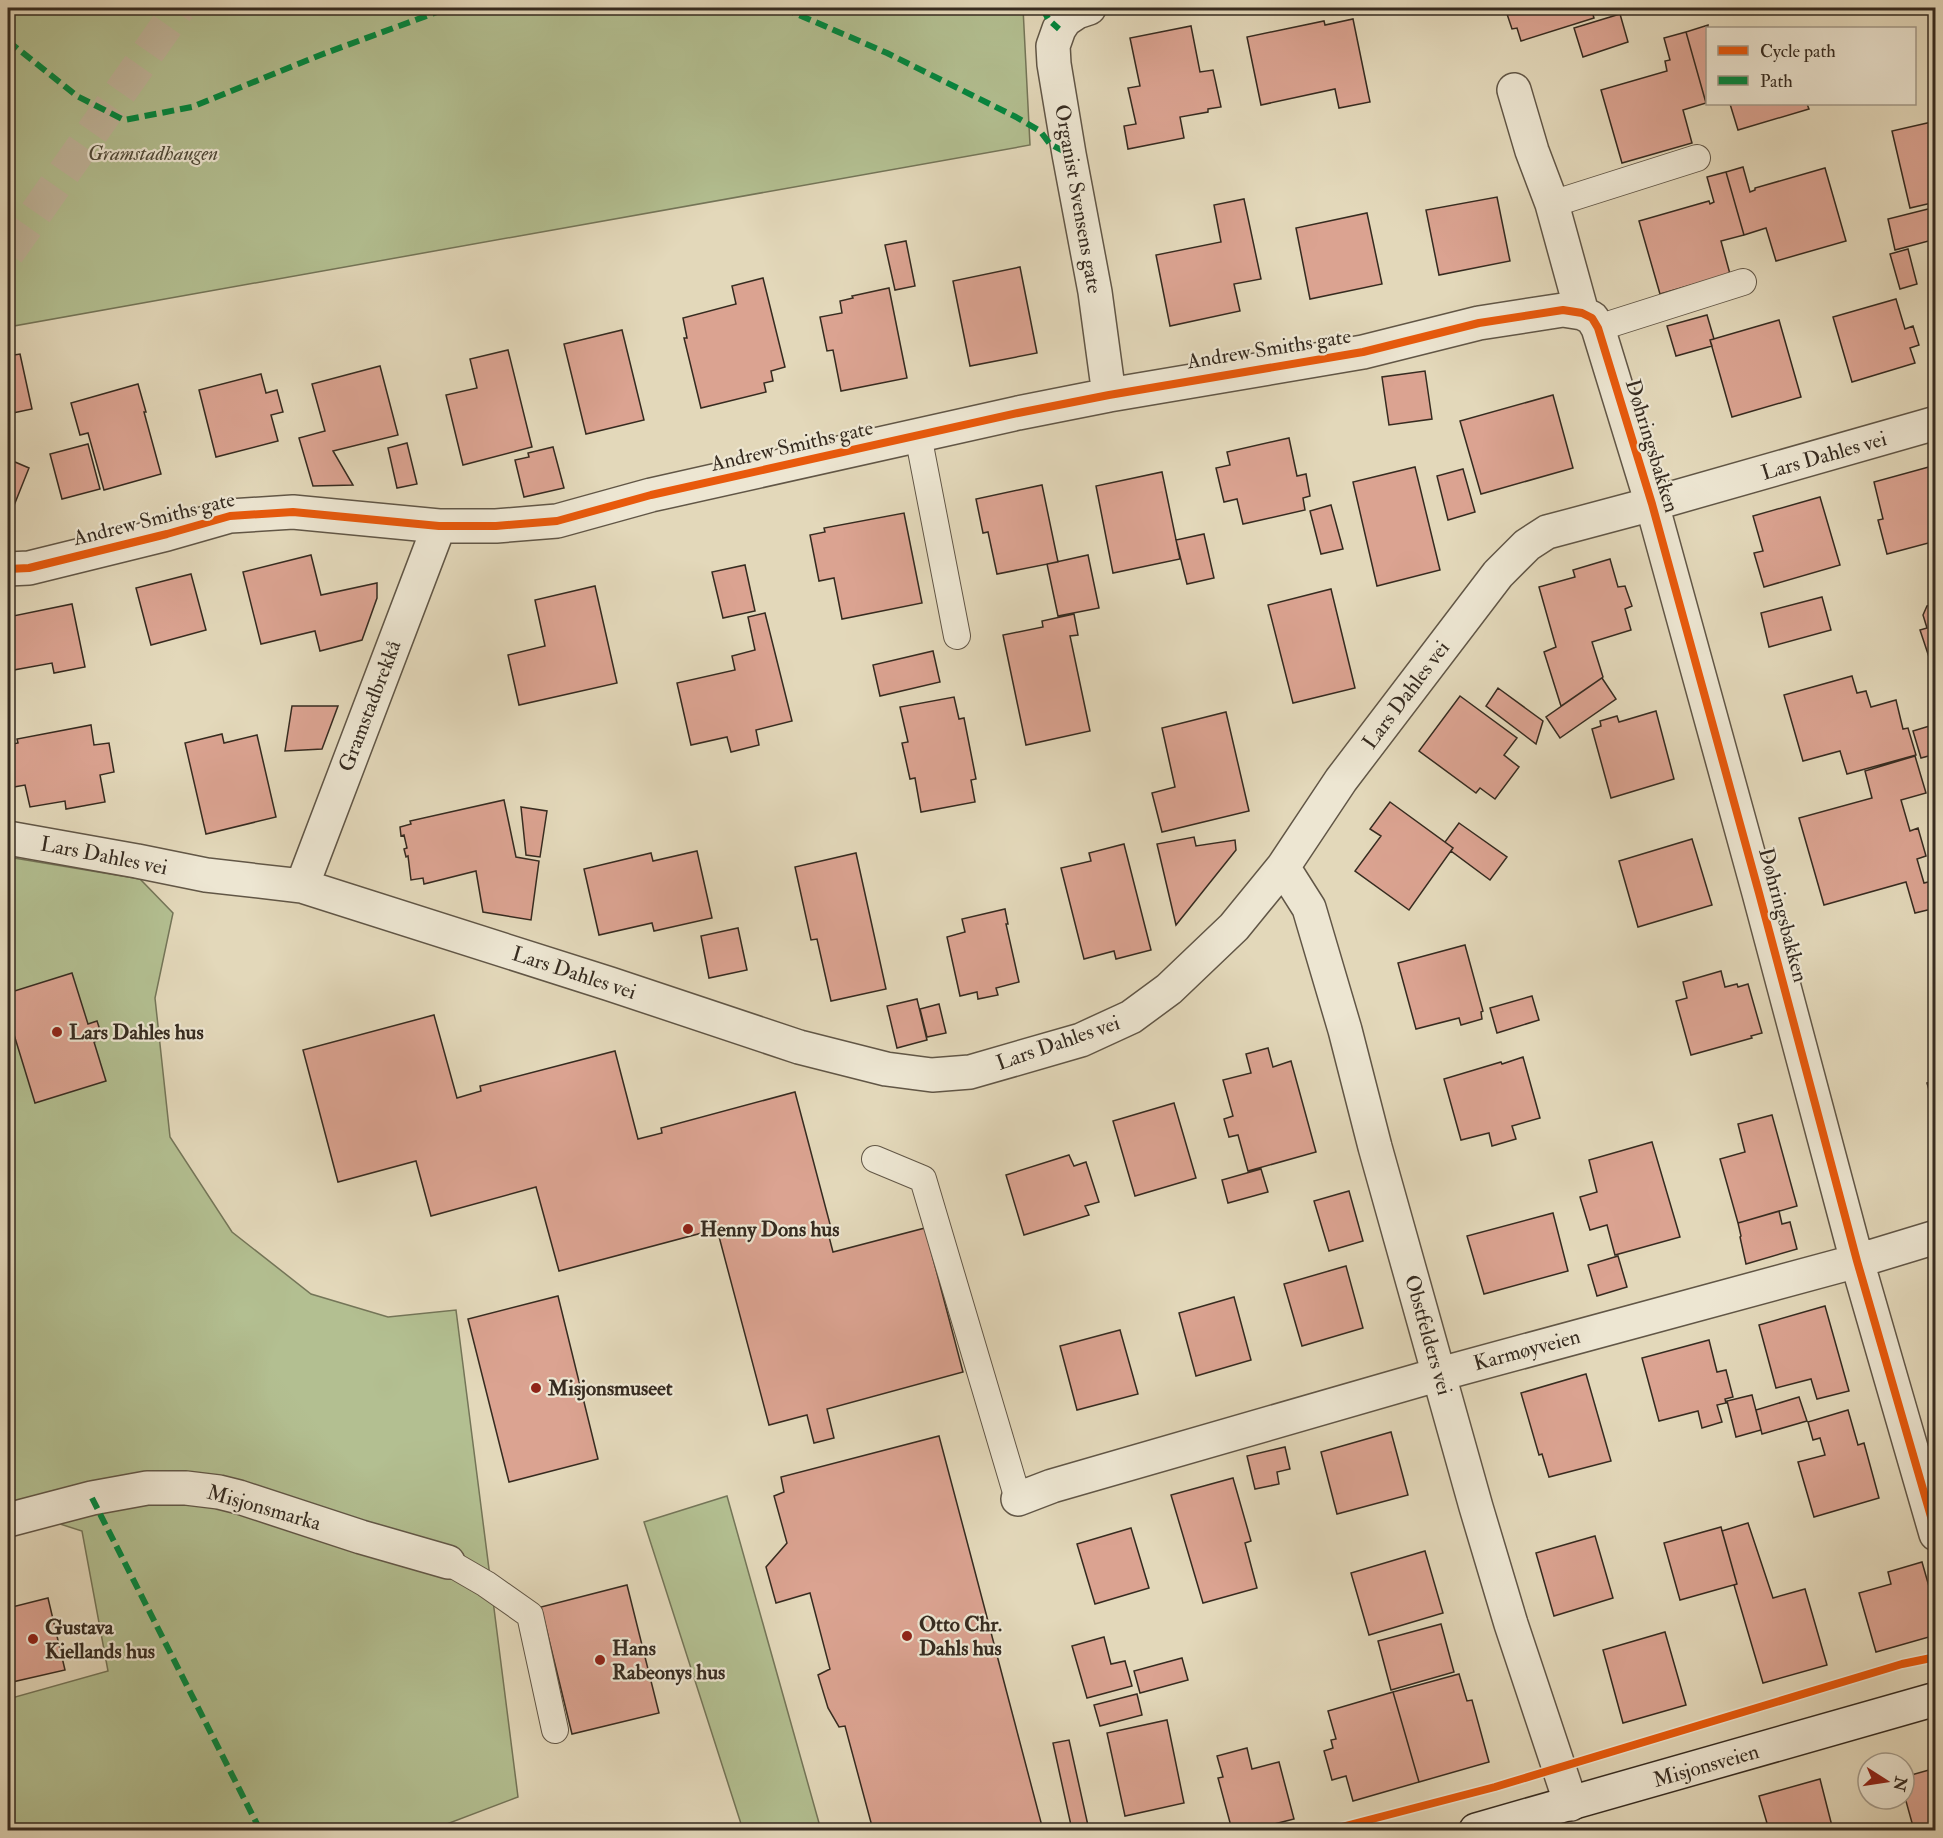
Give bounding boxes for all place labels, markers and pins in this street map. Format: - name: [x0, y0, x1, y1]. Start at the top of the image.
- place label: Lars Dahles hus: [69, 1019, 204, 1046]
- marker: Lars Dahles hus: [50, 1025, 64, 1039]
- place label: Henny Dons hus: [700, 1216, 839, 1243]
- marker: Henny Dons hus: [681, 1222, 695, 1236]
- place label: Misjonsmuseet: [547, 1375, 673, 1402]
- marker: Misjonsmuseet: [529, 1381, 543, 1395]
- place label: Otto Chr. Dahls hus: [919, 1611, 1002, 1662]
- place label: Gustava Kiellands hus: [45, 1614, 155, 1665]
- marker: Otto Chr. Dahls hus: [900, 1629, 914, 1643]
- marker: Gustava Kiellands hus: [26, 1632, 40, 1646]
- place label: Hans Rabeonys hus: [612, 1635, 725, 1686]
- marker: Hans Rabeonys hus: [593, 1653, 607, 1667]

